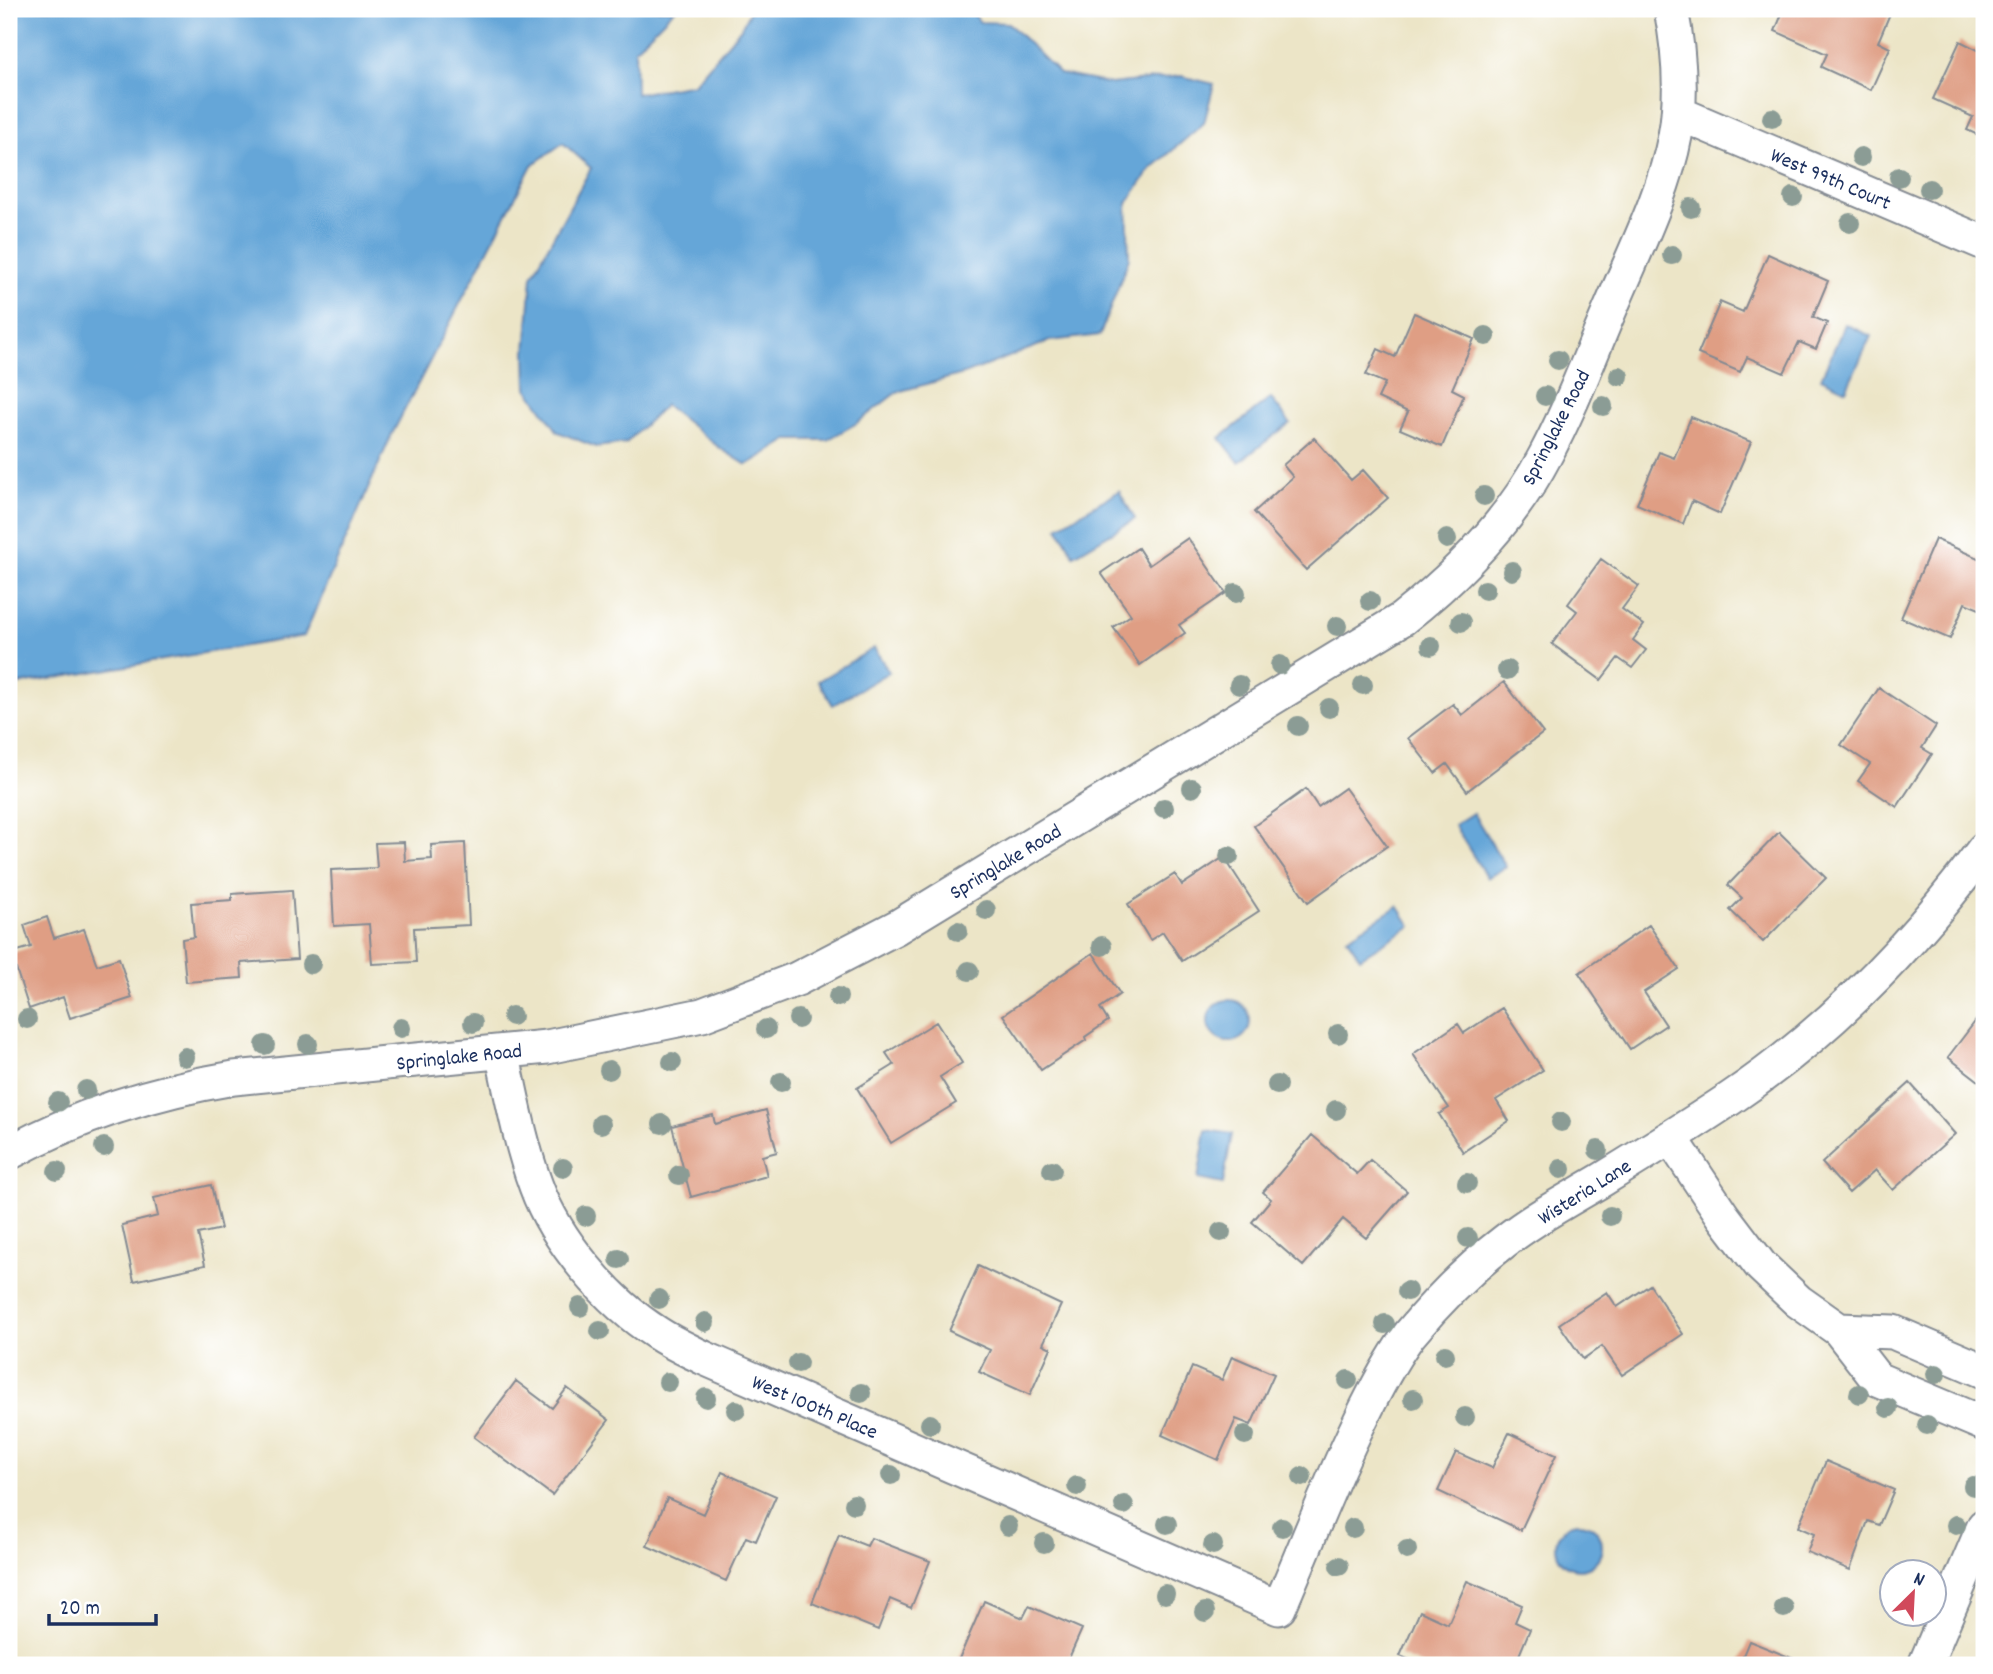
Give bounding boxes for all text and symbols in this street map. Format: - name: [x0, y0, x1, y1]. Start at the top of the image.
- street label: West 99th Court: [1765, 142, 1895, 220]
- street label: Springlake Road: [1516, 365, 1600, 491]
- street label: Springlake Road: [945, 818, 1068, 909]
- street label: Springlake Road: [395, 1037, 524, 1081]
- street label: Wisteria Lane: [1533, 1153, 1638, 1234]
- street label: West 100th Place: [746, 1369, 882, 1449]
- north arrow: [1878, 1558, 1948, 1628]
- text: N: [1909, 1566, 1928, 1595]
- scale bar: [49, 1583, 156, 1627]
- text: 20 m: [60, 1595, 100, 1625]

